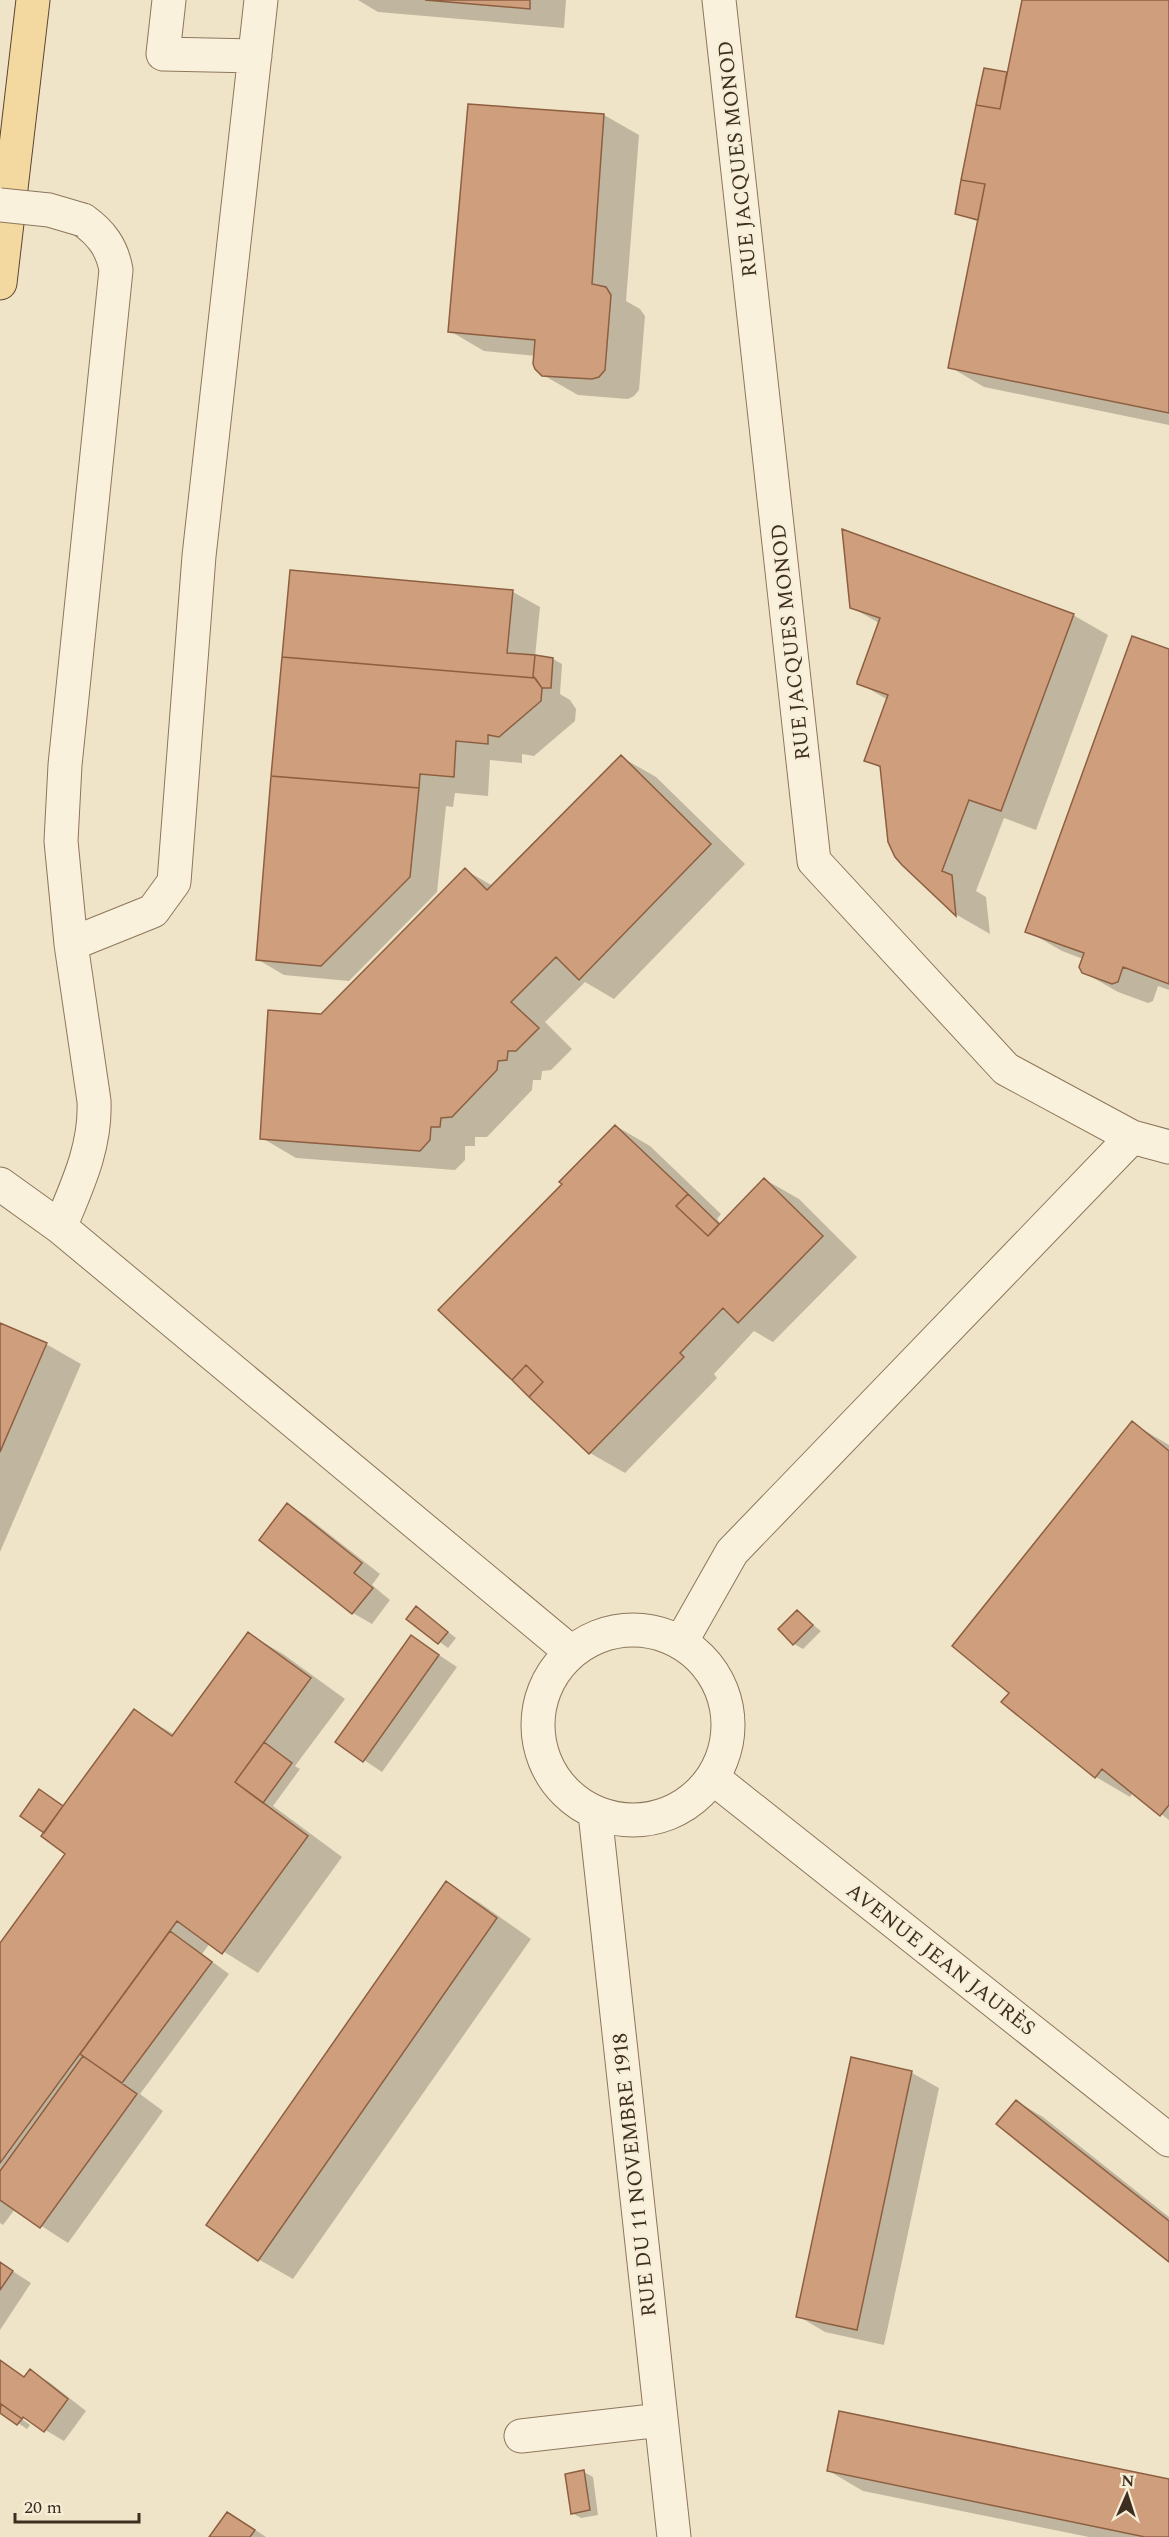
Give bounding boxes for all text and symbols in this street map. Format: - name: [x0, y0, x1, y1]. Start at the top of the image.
- street label: RUE JACQUES MONOD: [710, 39, 766, 279]
- street label: RUE JACQUES MONOD: [763, 522, 819, 762]
- street label: AVENUE JEAN JAURÈS: [839, 1875, 1042, 2044]
- street label: RUE DU 11 NOVEMBRE 1918: [604, 2031, 666, 2318]
- north arrow: [1097, 2465, 1157, 2525]
- text: N: [1121, 2469, 1135, 2493]
- scale bar: [15, 2486, 140, 2524]
- text: 20 m: [24, 2494, 62, 2521]

